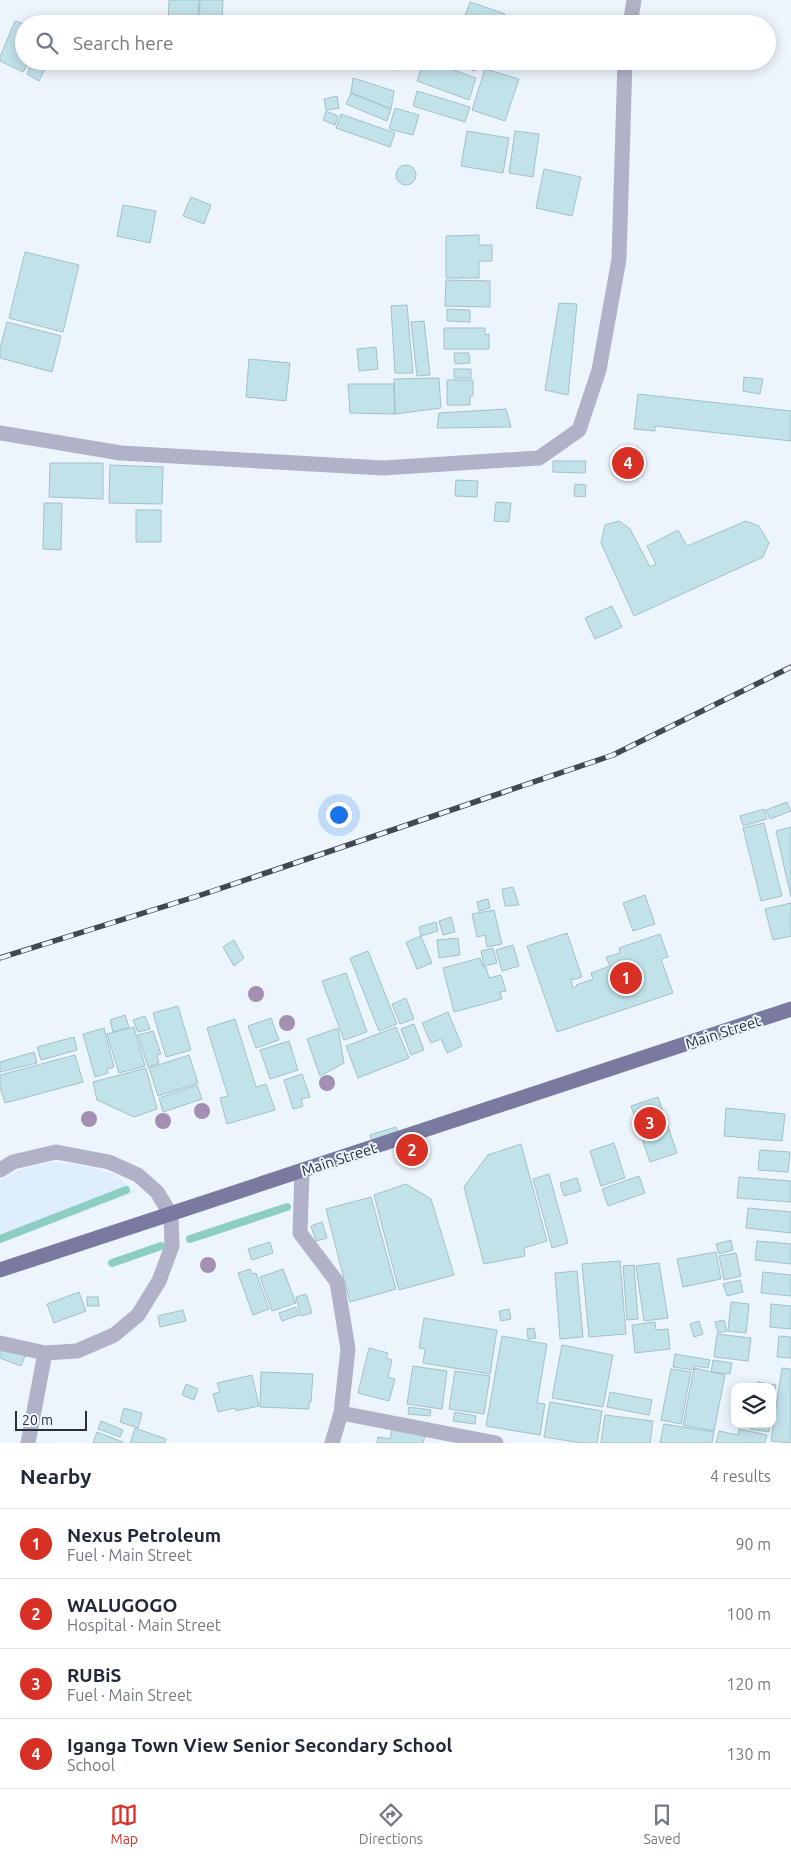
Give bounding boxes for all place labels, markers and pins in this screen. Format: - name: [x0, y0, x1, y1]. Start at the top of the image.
- pin: 4: [612, 444, 644, 482]
- pin: 1: [610, 959, 642, 997]
- pin: 3: [634, 1104, 666, 1142]
- pin: 2: [396, 1131, 428, 1169]

